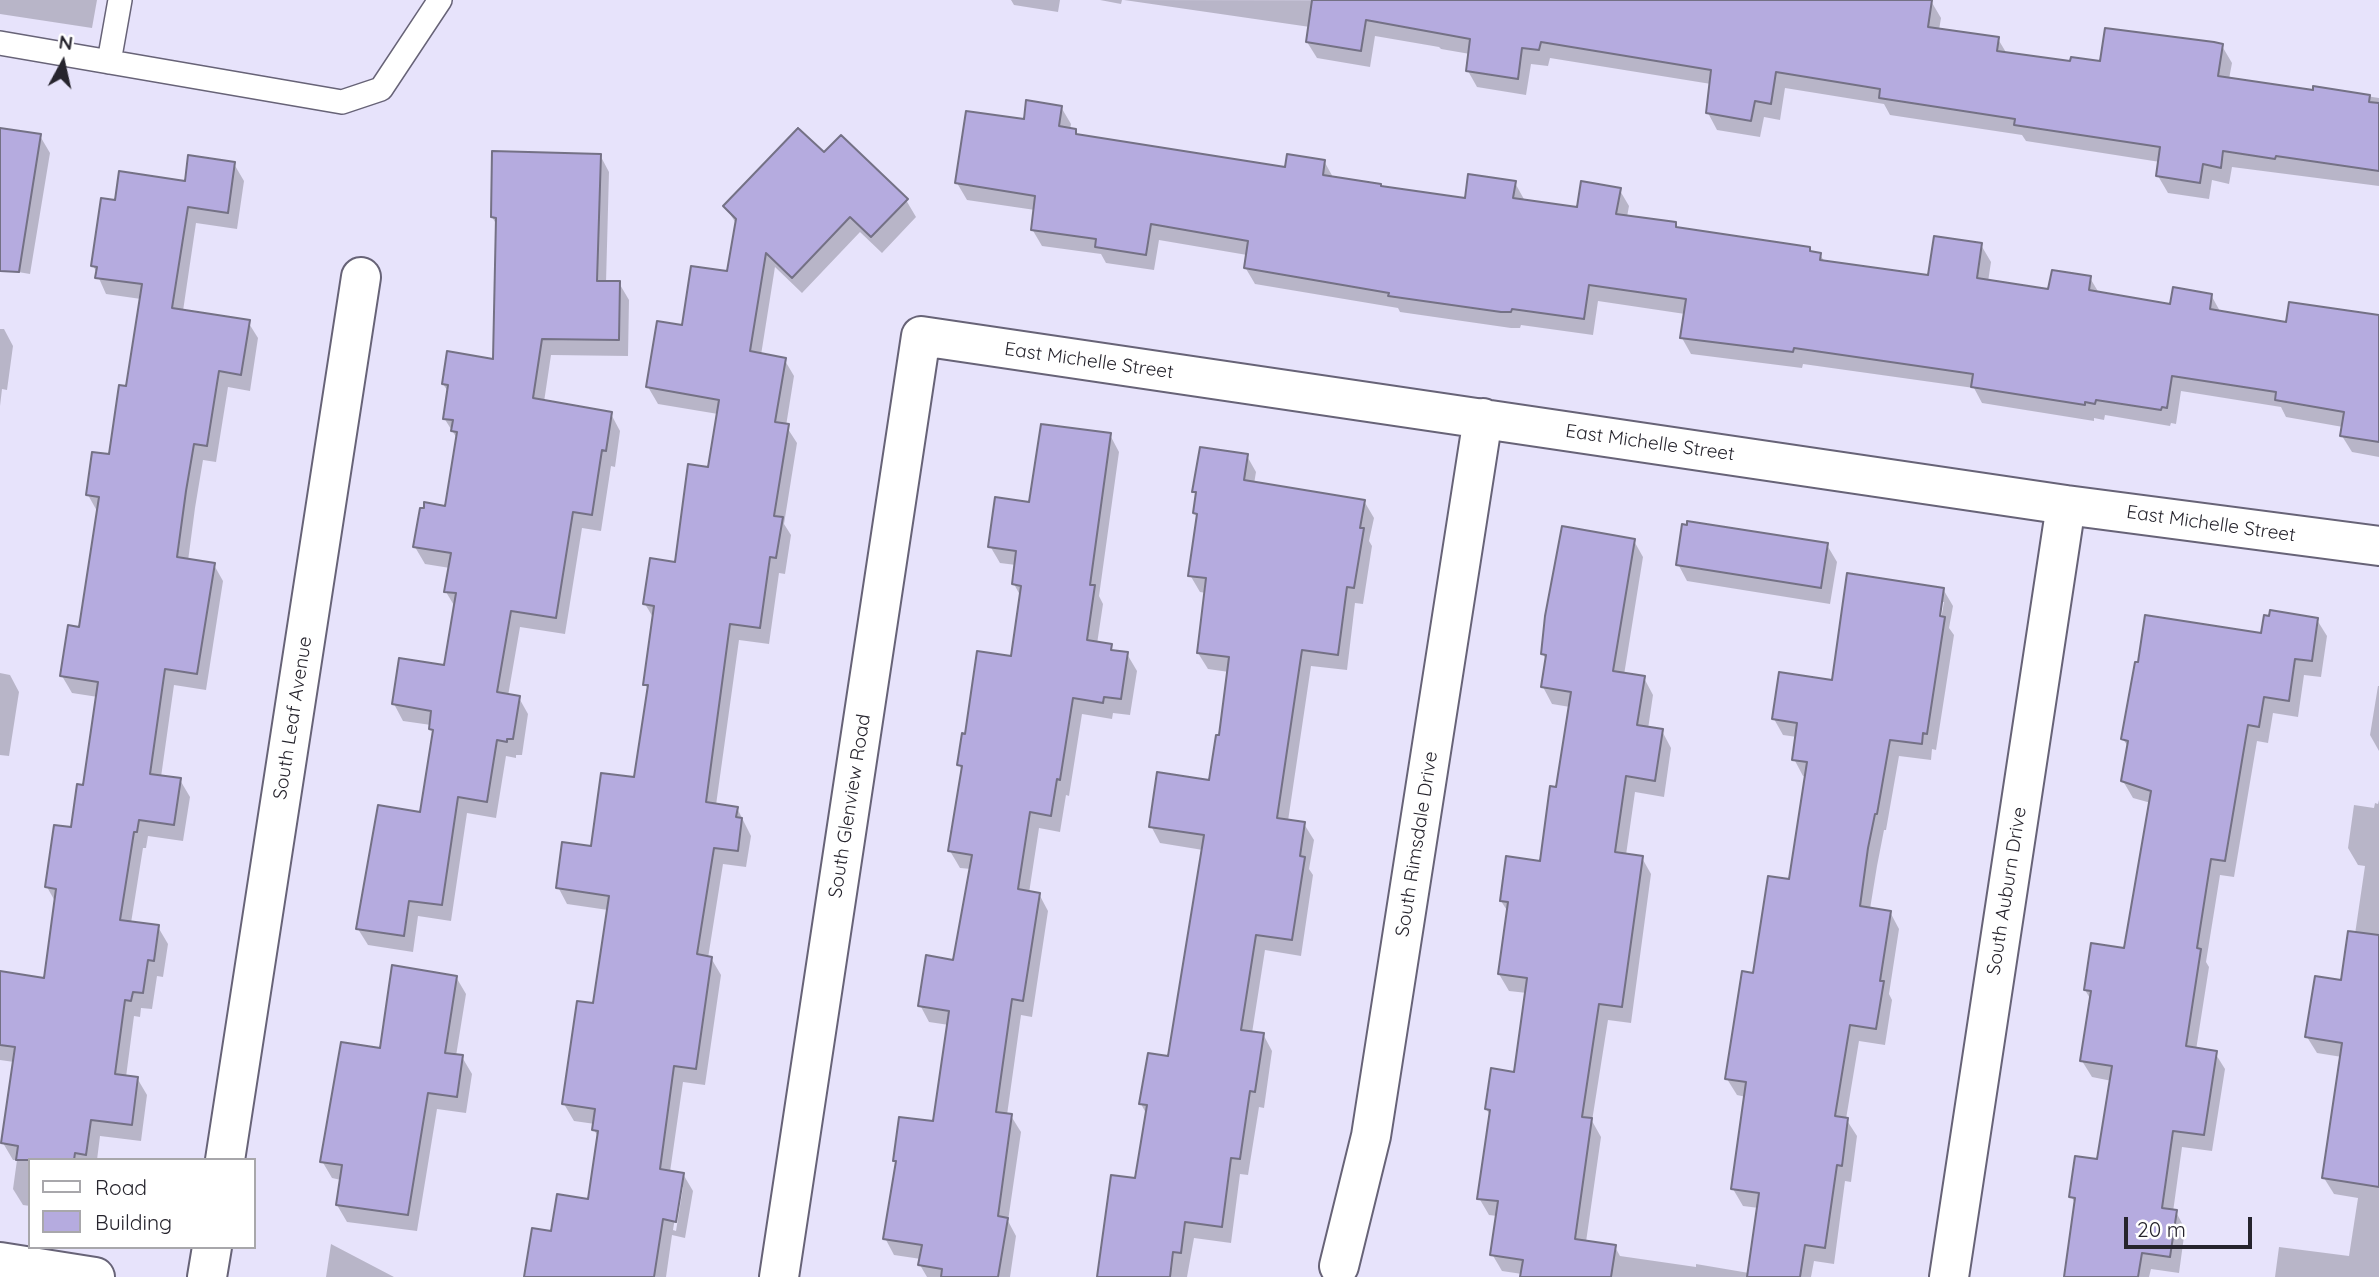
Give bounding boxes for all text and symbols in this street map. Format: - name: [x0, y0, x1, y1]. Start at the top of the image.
- north arrow: [28, 28, 98, 98]
- text: N: [57, 29, 75, 55]
- street label: East Michelle Street: [1003, 338, 1175, 384]
- street label: East Michelle Street: [1564, 420, 1736, 466]
- street label: East Michelle Street: [2125, 501, 2297, 547]
- street label: South Leaf Avenue: [269, 635, 317, 801]
- street label: South Glenview Road: [824, 712, 876, 900]
- street label: South Rimsdale Drive: [1391, 750, 1443, 938]
- street label: South Auburn Drive: [1982, 805, 2032, 977]
- legend: [28, 1158, 256, 1249]
- text: Road: [95, 1174, 147, 1200]
- scale bar: [2127, 1204, 2255, 1248]
- text: Building: [95, 1209, 172, 1235]
- text: 20 m: [2137, 1216, 2186, 1242]

